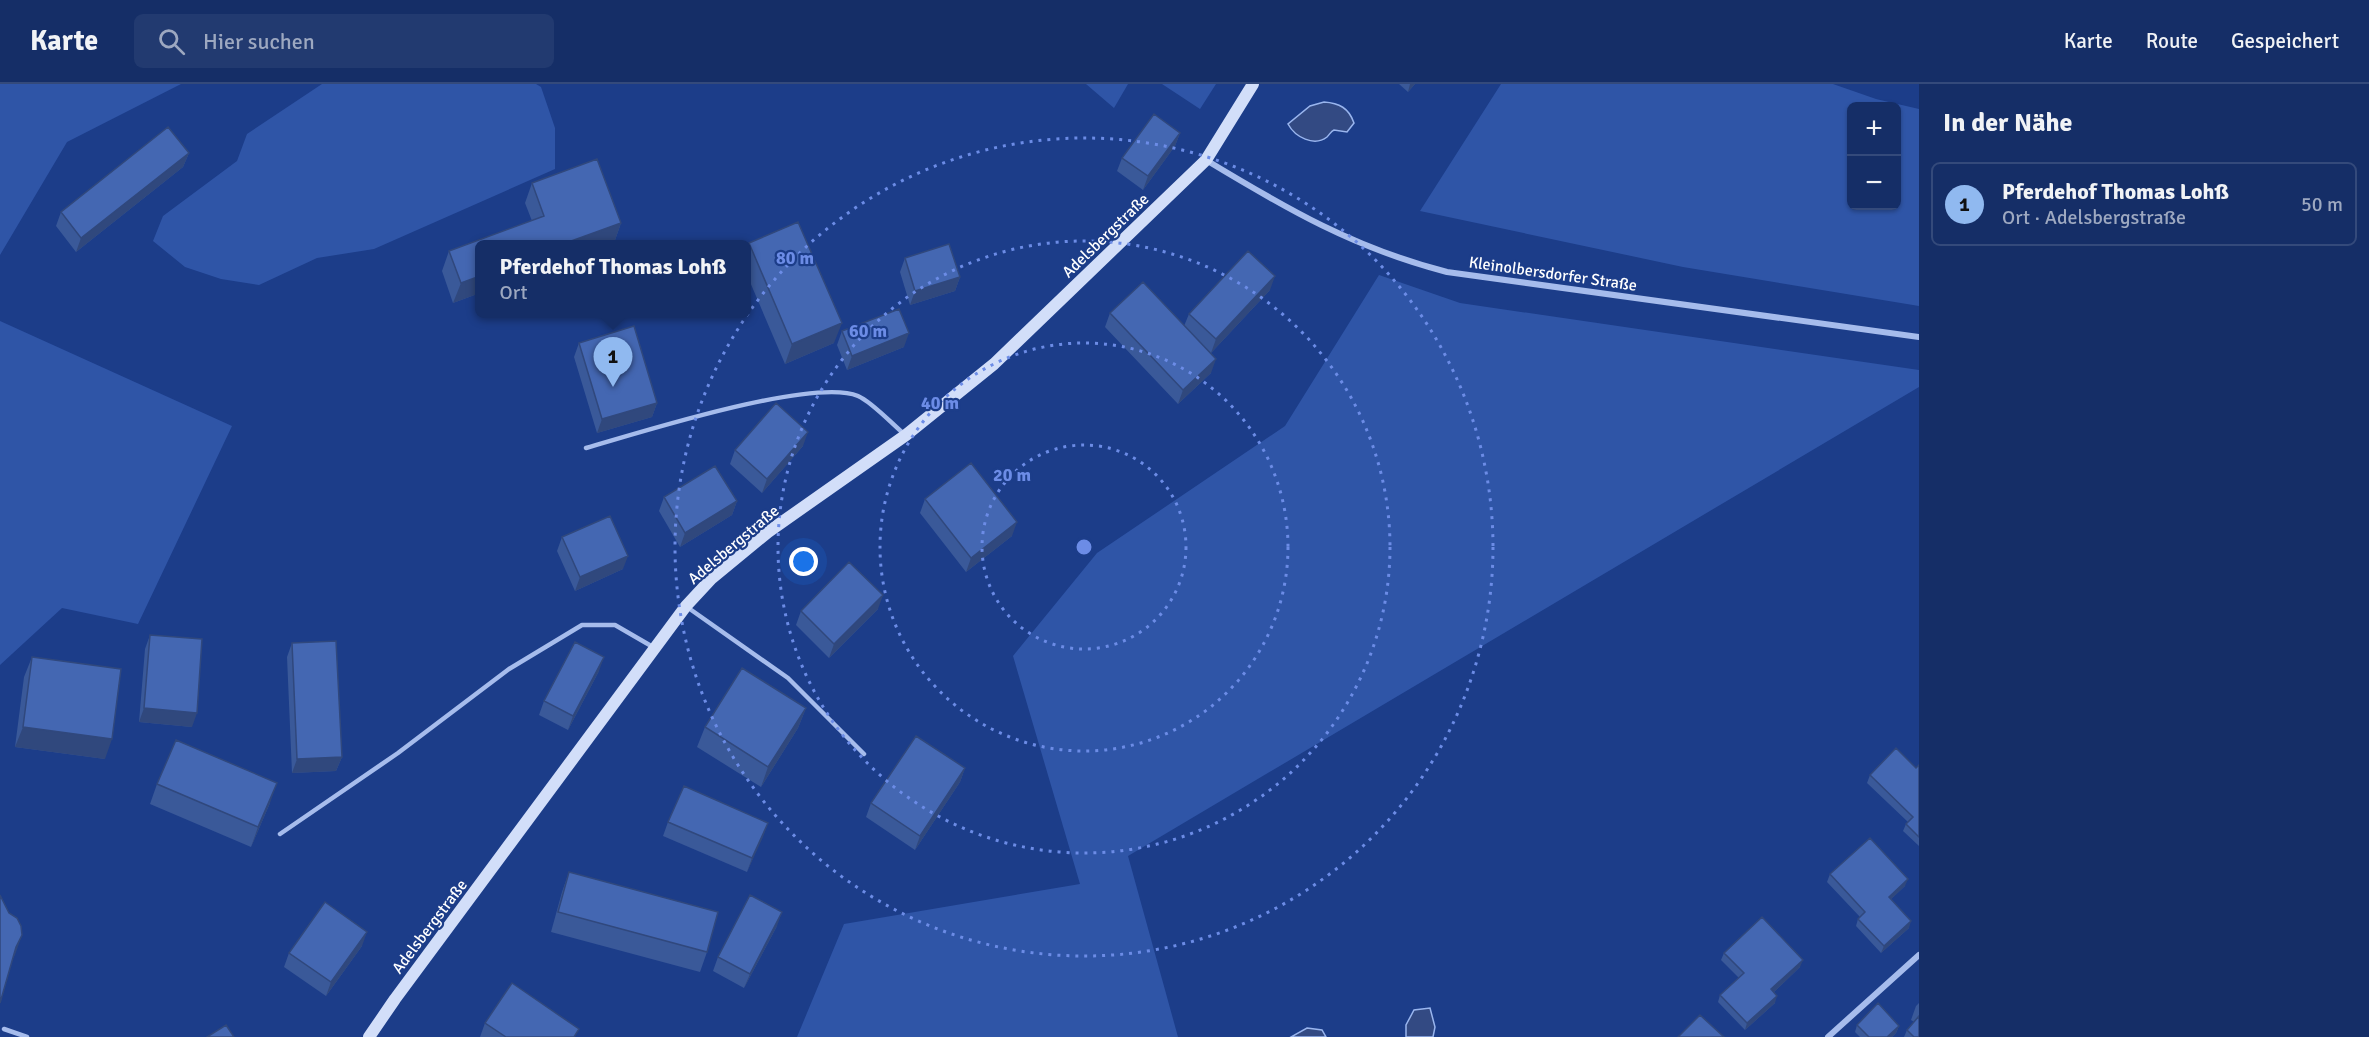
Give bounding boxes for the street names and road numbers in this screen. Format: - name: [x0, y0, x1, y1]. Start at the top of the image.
- street label: Adelsbergstraße: [1058, 189, 1153, 282]
- street label: Kleinolbersdorfer Straße: [1467, 252, 1638, 296]
- street label: Adelsbergstraße: [684, 501, 783, 589]
- street label: Adelsbergstraße: [388, 875, 472, 978]

